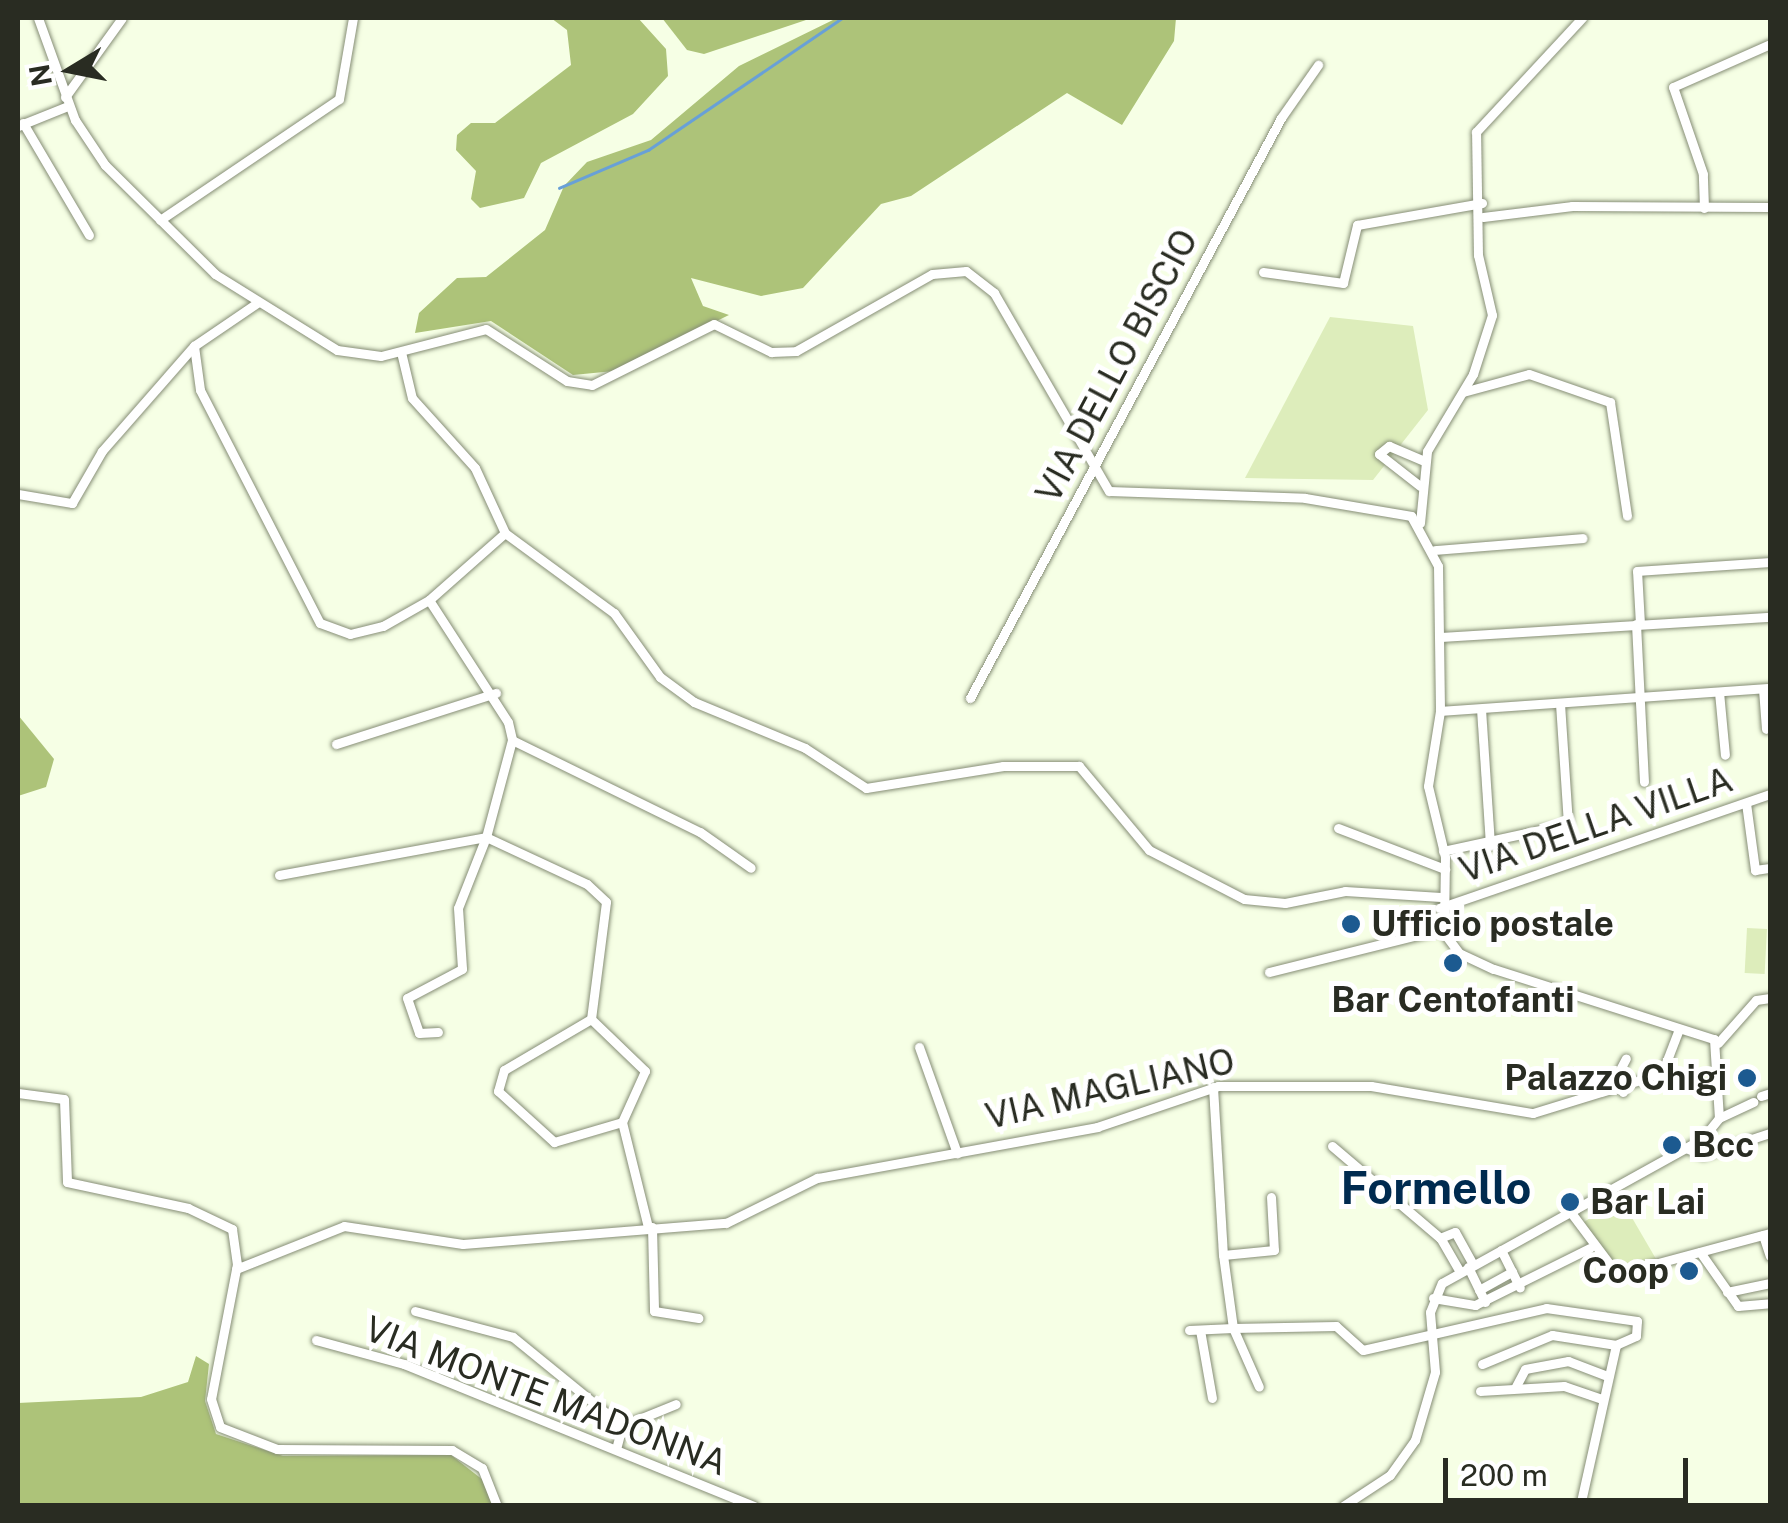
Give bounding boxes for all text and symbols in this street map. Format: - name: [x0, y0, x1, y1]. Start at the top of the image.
- north arrow: [20, 20, 120, 120]
- text: N: [22, 62, 58, 89]
- street label: VIA DELLO BISCIO: [1027, 222, 1207, 510]
- street label: VIA DELLA VILLA: [1454, 758, 1738, 892]
- place label: Ufficio postale: [1371, 903, 1614, 945]
- marker: Ufficio postale: [1340, 913, 1362, 935]
- marker: Bar Centofanti: [1442, 952, 1464, 974]
- place label: Bar Centofanti: [1331, 979, 1575, 1021]
- street label: VIA MAGLIANO: [981, 1040, 1239, 1138]
- place label: Palazzo Chigi: [1504, 1057, 1727, 1099]
- marker: Palazzo Chigi: [1736, 1067, 1758, 1089]
- place label: Bcc: [1692, 1124, 1754, 1166]
- marker: Bcc: [1661, 1134, 1683, 1156]
- district label: Formello: [1341, 1161, 1531, 1215]
- place label: Bar Lai: [1590, 1181, 1705, 1223]
- marker: Bar Lai: [1559, 1191, 1581, 1213]
- place label: Coop: [1582, 1250, 1669, 1292]
- marker: Coop: [1678, 1260, 1700, 1282]
- street label: VIA MONTE MADONNA: [359, 1308, 733, 1484]
- scale bar: [1448, 1438, 1693, 1500]
- text: 200 m: [1460, 1457, 1548, 1493]

